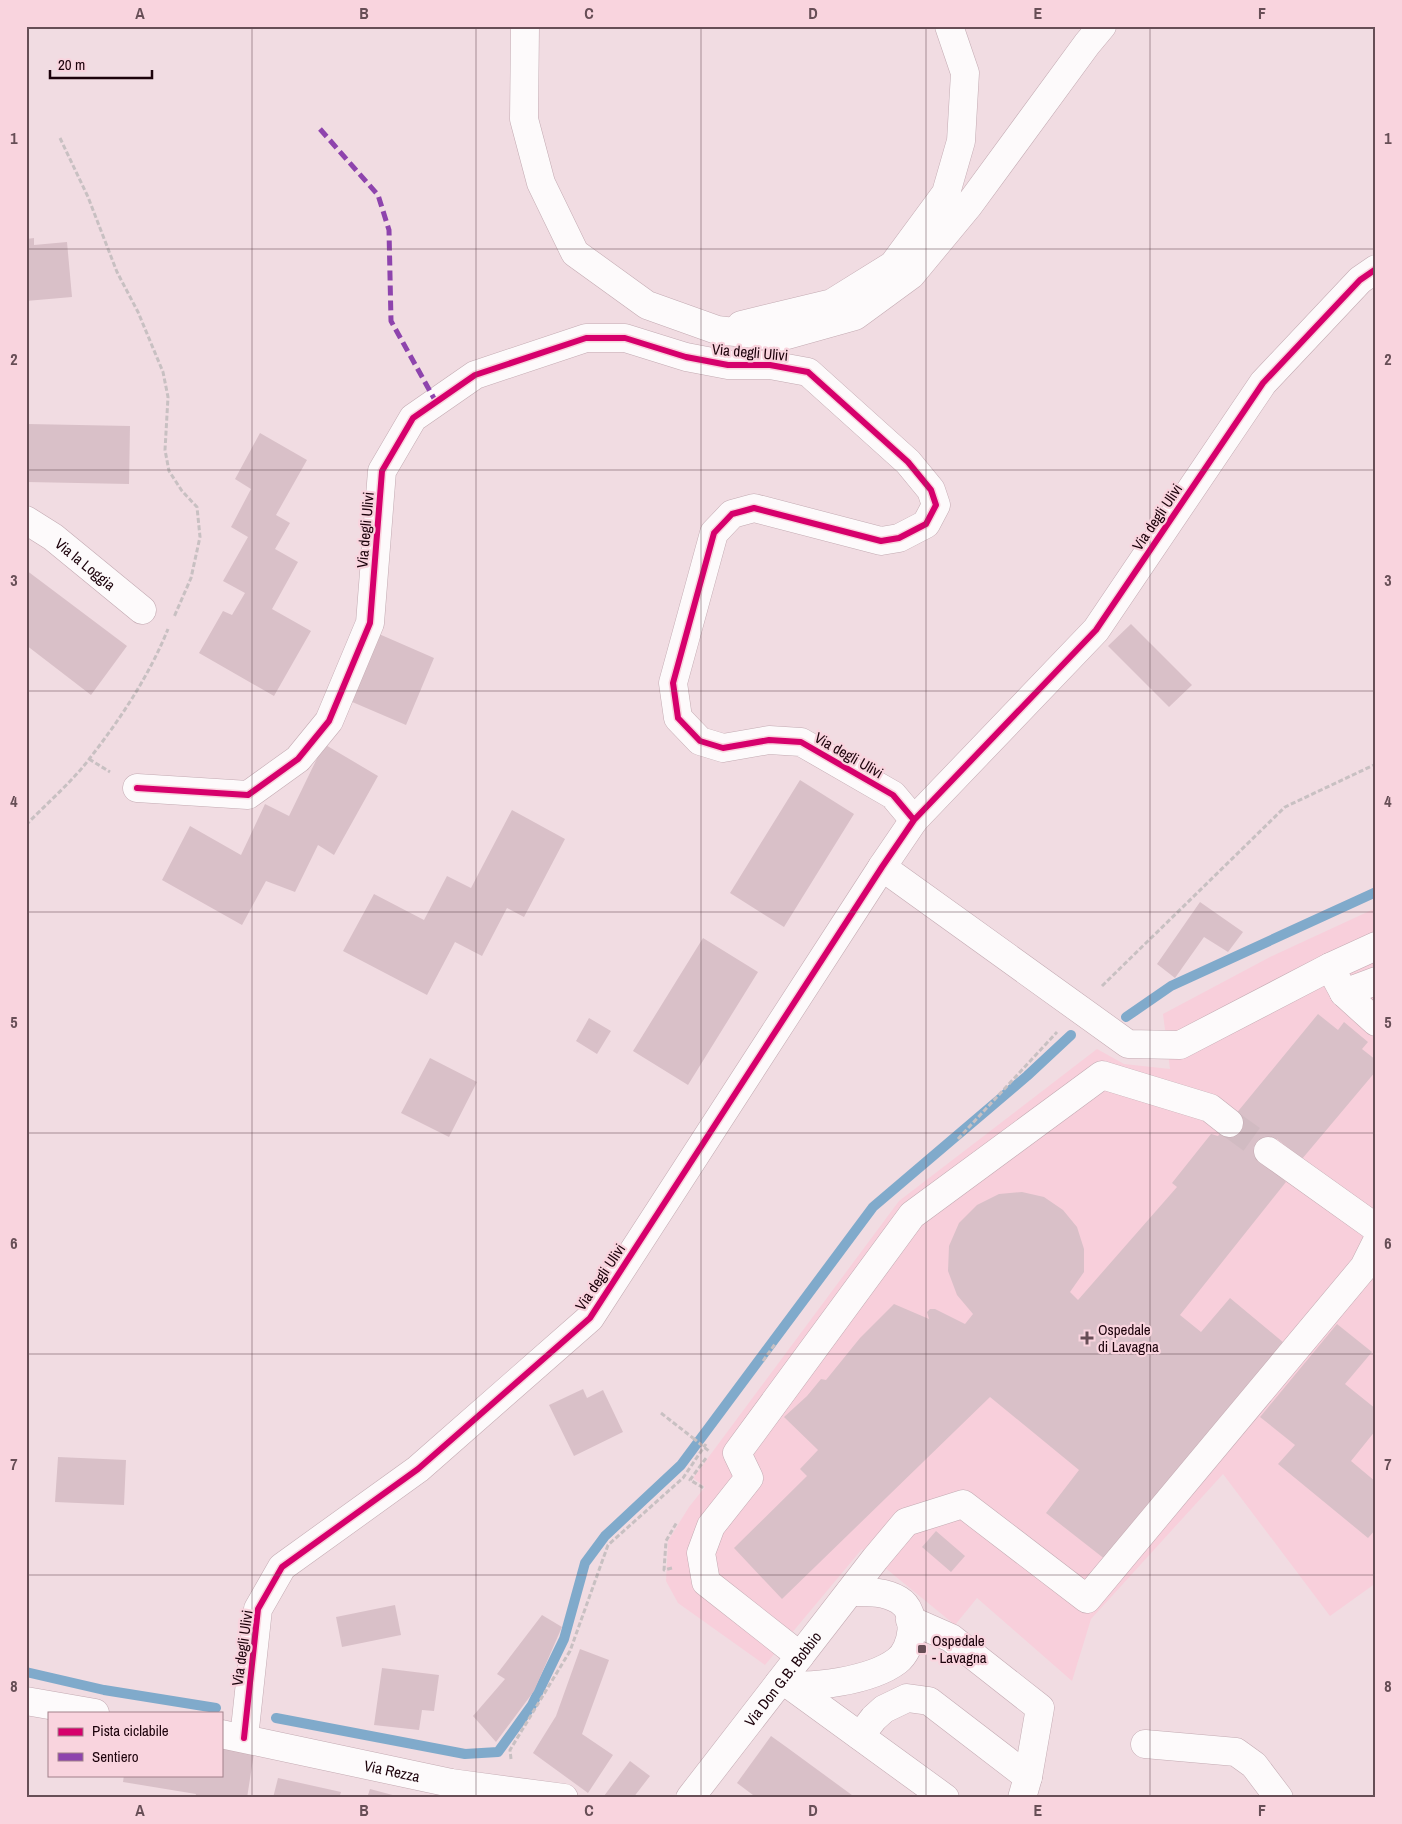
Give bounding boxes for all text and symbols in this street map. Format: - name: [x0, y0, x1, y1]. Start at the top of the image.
- text: A: [135, 2, 145, 24]
- text: B: [359, 2, 369, 24]
- text: C: [584, 2, 594, 24]
- text: D: [808, 2, 818, 24]
- text: E: [1034, 2, 1043, 24]
- text: F: [1258, 2, 1266, 24]
- scale bar: [50, 48, 152, 80]
- text: 20 m: [58, 54, 85, 75]
- text: 1: [10, 127, 18, 149]
- text: 1: [1384, 127, 1392, 149]
- street label: Via degli Ulivi: [711, 338, 789, 366]
- text: 2: [10, 348, 18, 370]
- text: 2: [1384, 348, 1392, 370]
- street label: Via degli Ulivi: [1127, 479, 1187, 555]
- street label: Via degli Ulivi: [351, 491, 379, 569]
- street label: Via la Loggia: [51, 533, 120, 595]
- text: 3: [10, 569, 18, 591]
- text: 3: [1384, 569, 1392, 591]
- street label: Via degli Ulivi: [811, 727, 887, 783]
- text: 4: [10, 790, 18, 812]
- text: 4: [1384, 790, 1392, 812]
- text: 5: [10, 1011, 18, 1033]
- text: 5: [1384, 1011, 1392, 1033]
- text: 6: [10, 1232, 18, 1254]
- text: 6: [1384, 1232, 1392, 1254]
- street label: Via degli Ulivi: [570, 1239, 630, 1315]
- place label: Ospedale di Lavagna: [1098, 1319, 1159, 1357]
- marker: Ospedale di Lavagna: [1080, 1331, 1094, 1345]
- text: 7: [10, 1453, 18, 1475]
- text: 7: [1384, 1453, 1392, 1475]
- street label: Via degli Ulivi: [226, 1609, 258, 1687]
- street label: Via Don G.B. Bobbio: [739, 1627, 826, 1730]
- place label: Ospedale - Lavagna: [932, 1630, 987, 1668]
- marker: Ospedale - Lavagna: [916, 1643, 928, 1655]
- text: 8: [10, 1675, 18, 1697]
- text: 8: [1384, 1675, 1392, 1697]
- legend: [48, 1712, 222, 1776]
- text: Pista ciclabile: [92, 1720, 169, 1741]
- text: Sentiero: [92, 1746, 139, 1767]
- street label: Via Rezza: [362, 1754, 422, 1787]
- text: A: [135, 1799, 145, 1821]
- text: B: [359, 1799, 369, 1821]
- text: C: [584, 1799, 594, 1821]
- text: D: [808, 1799, 818, 1821]
- text: E: [1034, 1799, 1043, 1821]
- text: F: [1258, 1799, 1266, 1821]

